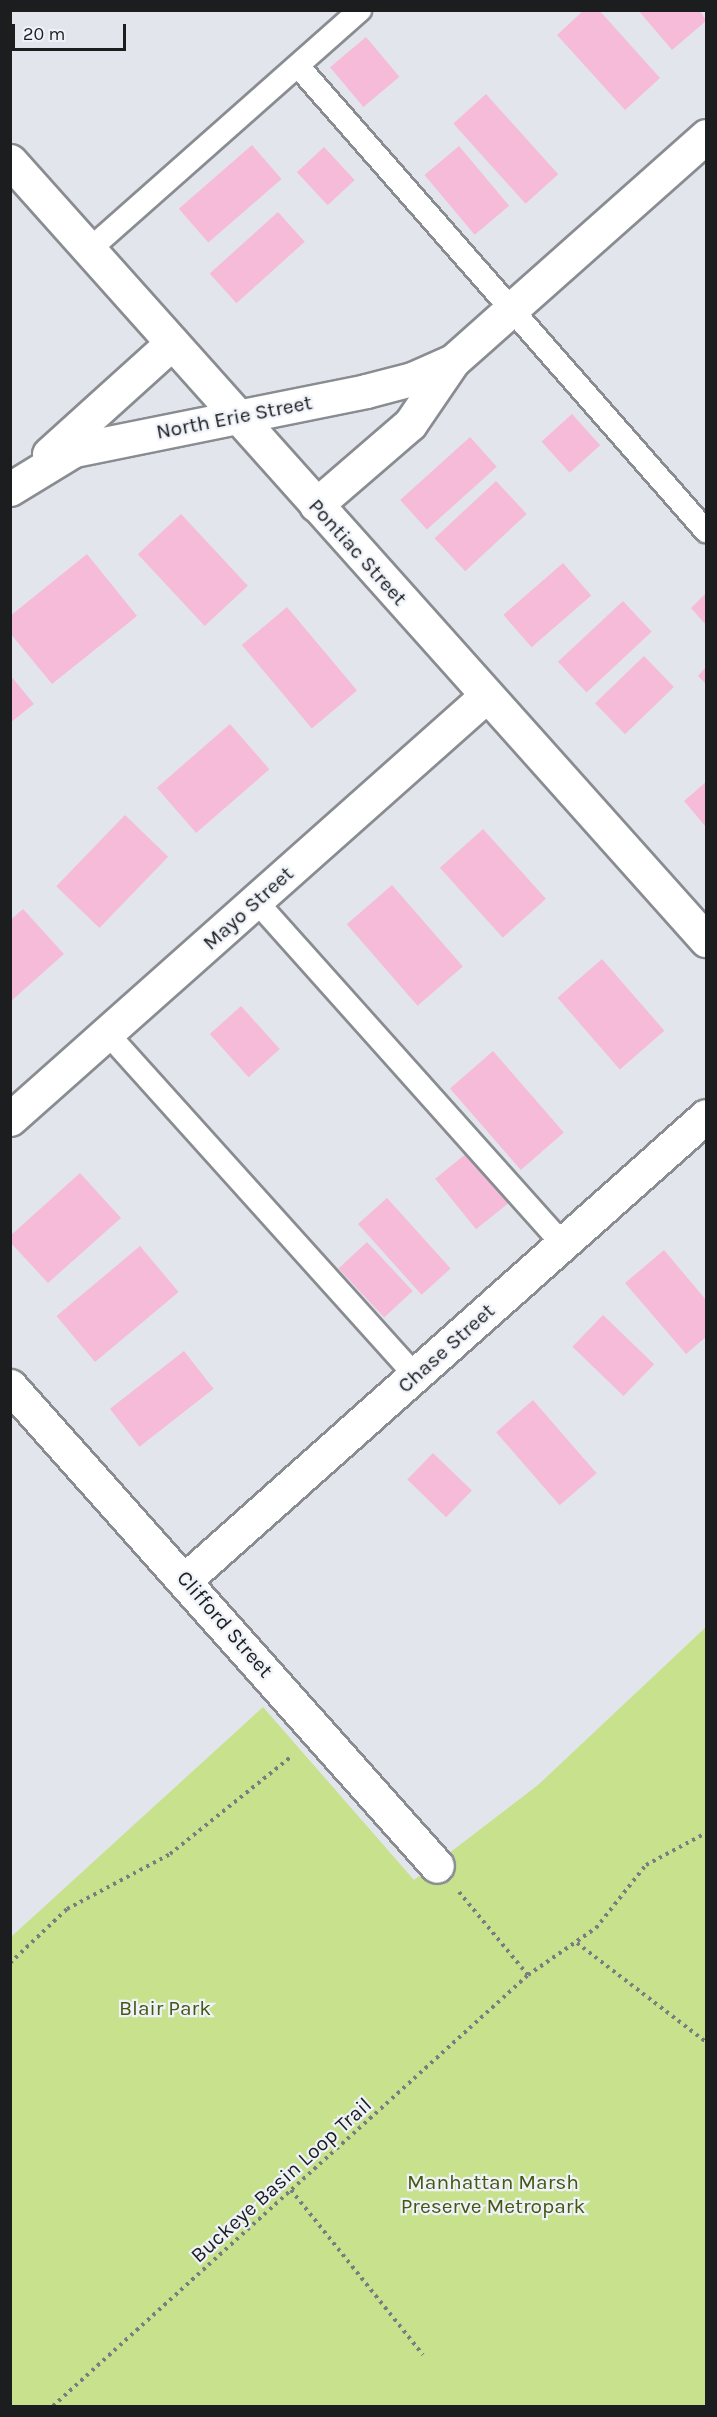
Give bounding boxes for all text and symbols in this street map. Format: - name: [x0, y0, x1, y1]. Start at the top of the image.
- scale bar: [15, 12, 129, 50]
- text: 20 m: [23, 23, 65, 45]
- street label: North Erie Street: [154, 390, 314, 444]
- street label: Pontiac Street: [303, 493, 413, 611]
- street label: Mayo Street: [197, 861, 299, 955]
- street label: Chase Street: [392, 1298, 500, 1398]
- street label: Clifford Street: [172, 1565, 278, 1683]
- park label: Blair Park: [119, 1995, 211, 2021]
- street label: Buckeye Basin Loop Trail: [185, 2092, 377, 2268]
- park label: Manhattan Marsh Preserve Metropark: [401, 2169, 585, 2219]

